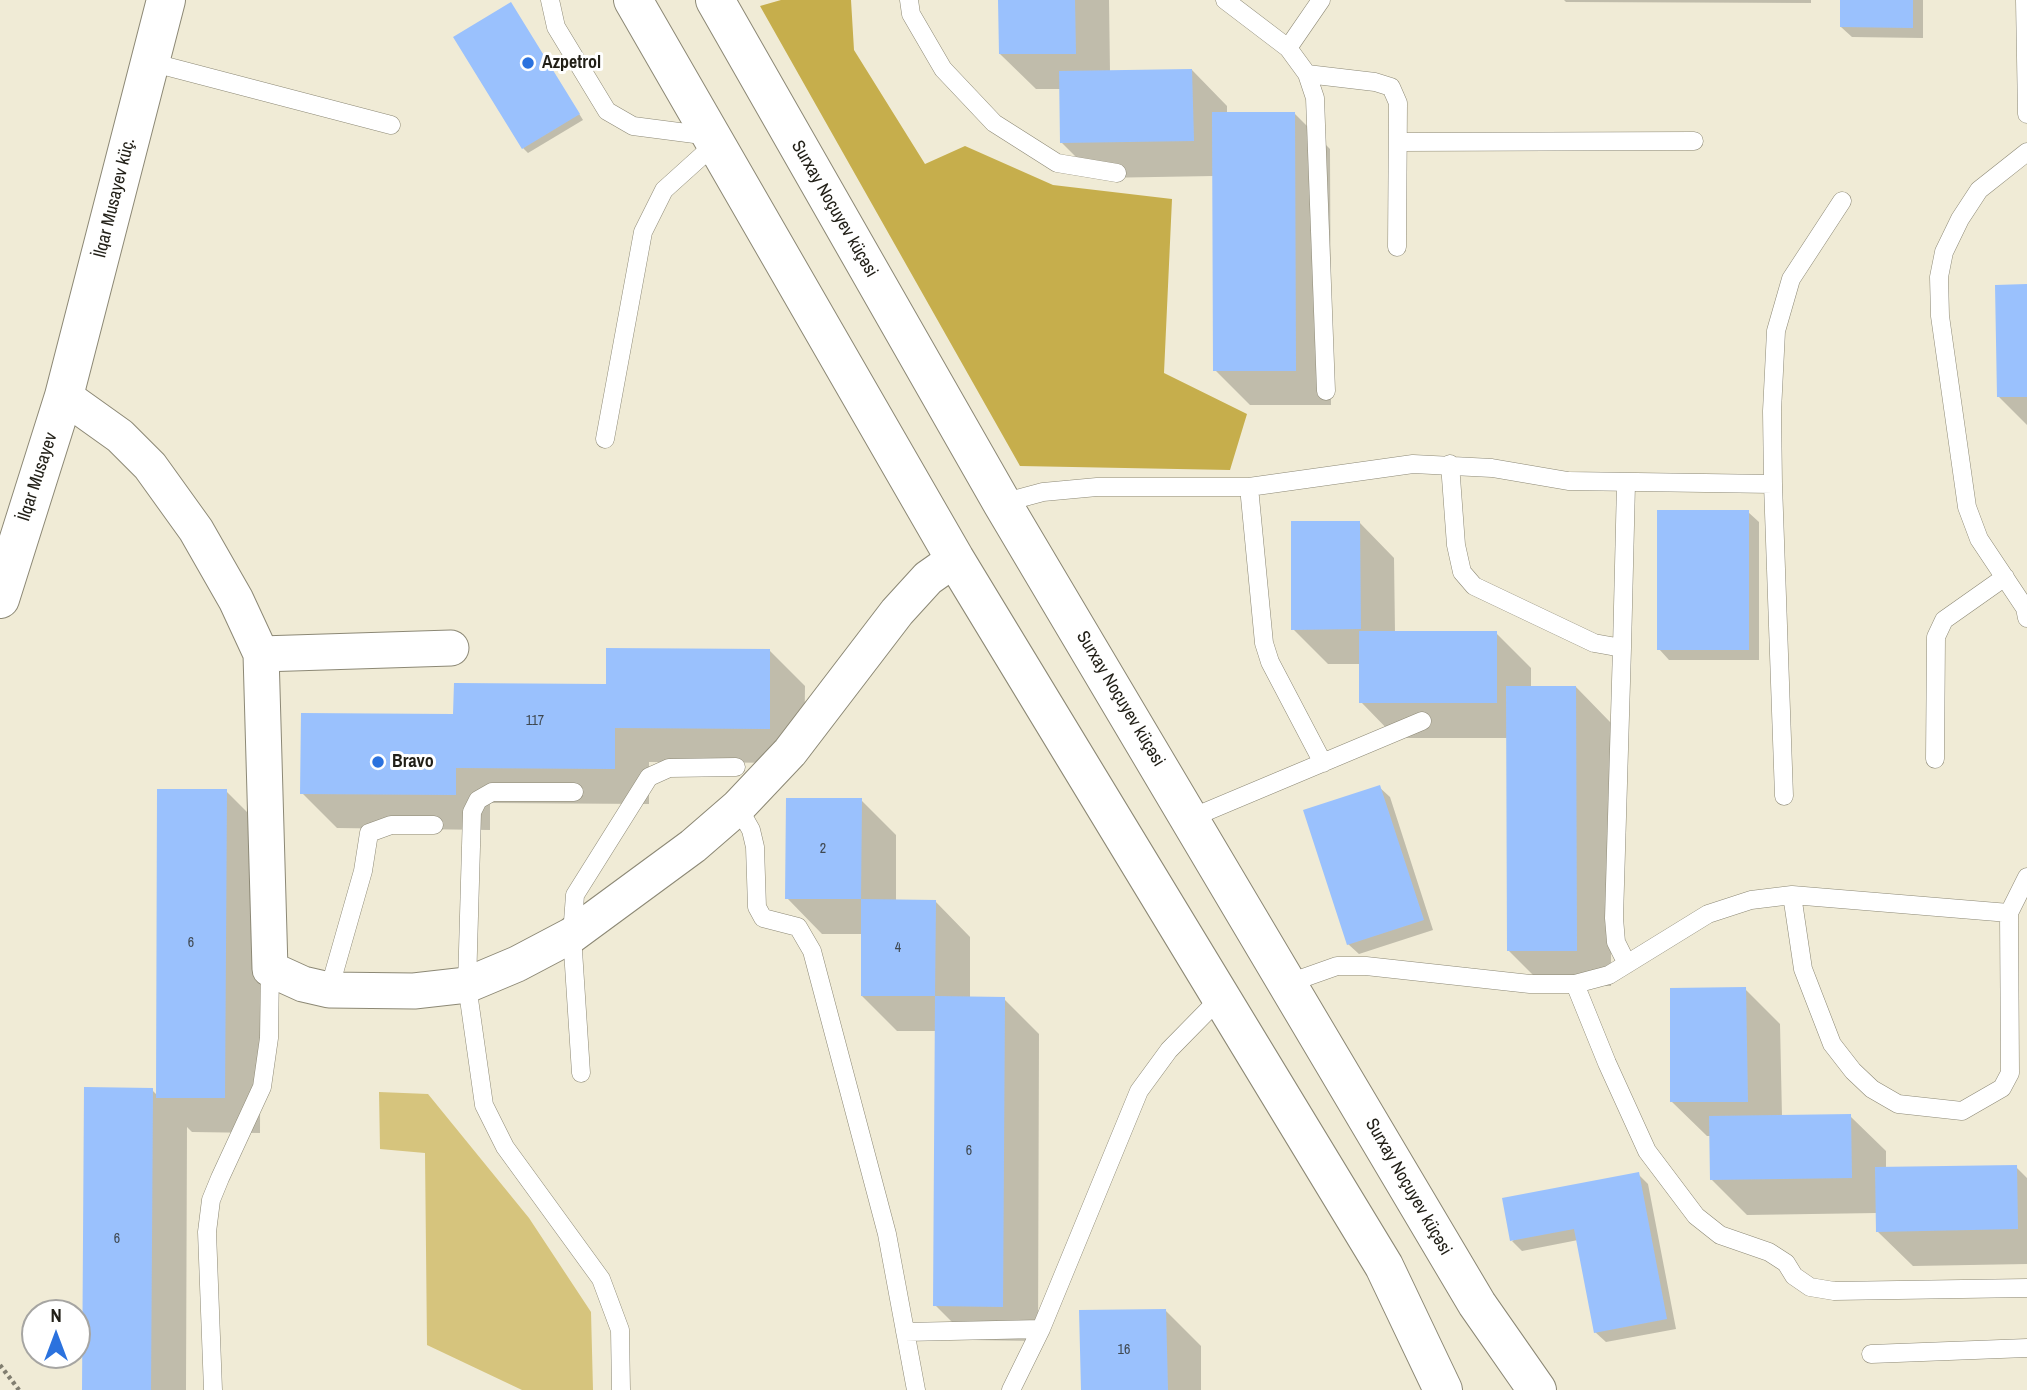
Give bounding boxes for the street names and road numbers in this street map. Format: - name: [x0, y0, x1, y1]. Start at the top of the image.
- street label: İlqar Musayev küç.: [90, 136, 140, 260]
- street label: Surxay Noçuyev küçəsi: [786, 137, 882, 281]
- street label: İlqar Musayev: [14, 430, 62, 524]
- street label: Surxay Noçuyev küçəsi: [1071, 627, 1169, 771]
- street label: Surxay Noçuyev küçəsi: [1360, 1115, 1456, 1259]

